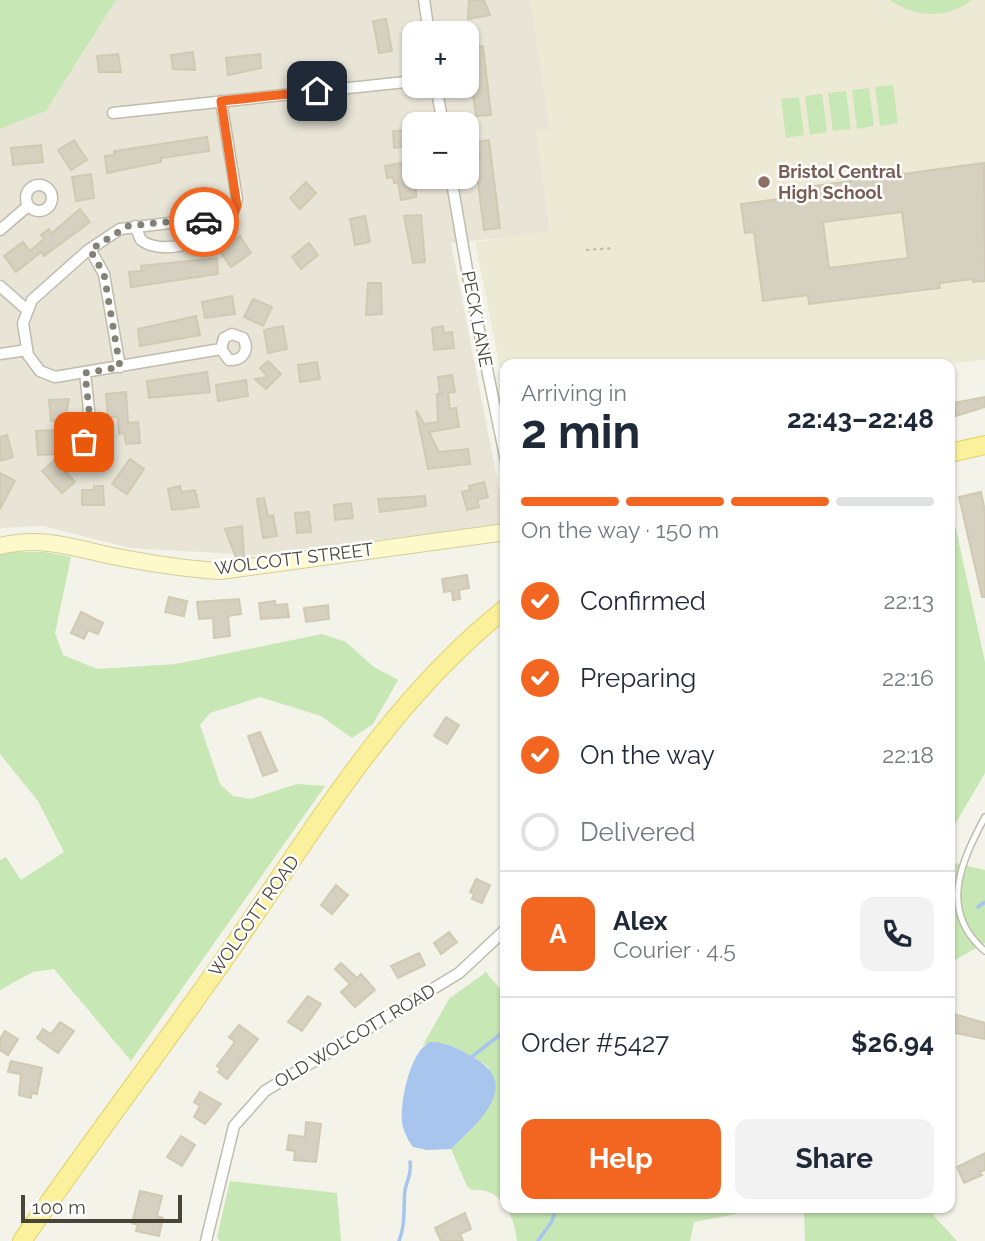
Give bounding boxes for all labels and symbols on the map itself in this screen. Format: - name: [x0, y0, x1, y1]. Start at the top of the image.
- pin: [287, 61, 347, 121]
- place label: Bristol Central High School: [778, 161, 902, 203]
- marker: Bristol Central High School: [756, 174, 772, 190]
- courier: [169, 187, 239, 257]
- street label: PECK LANE: [458, 269, 497, 369]
- pin: [54, 412, 114, 472]
- street label: WOLCOTT STREET: [213, 538, 374, 579]
- street label: WOLCOTT ROAD: [204, 851, 303, 980]
- street label: OLD WOLCOTT ROAD: [271, 979, 439, 1092]
- scale bar: [21, 1192, 182, 1224]

